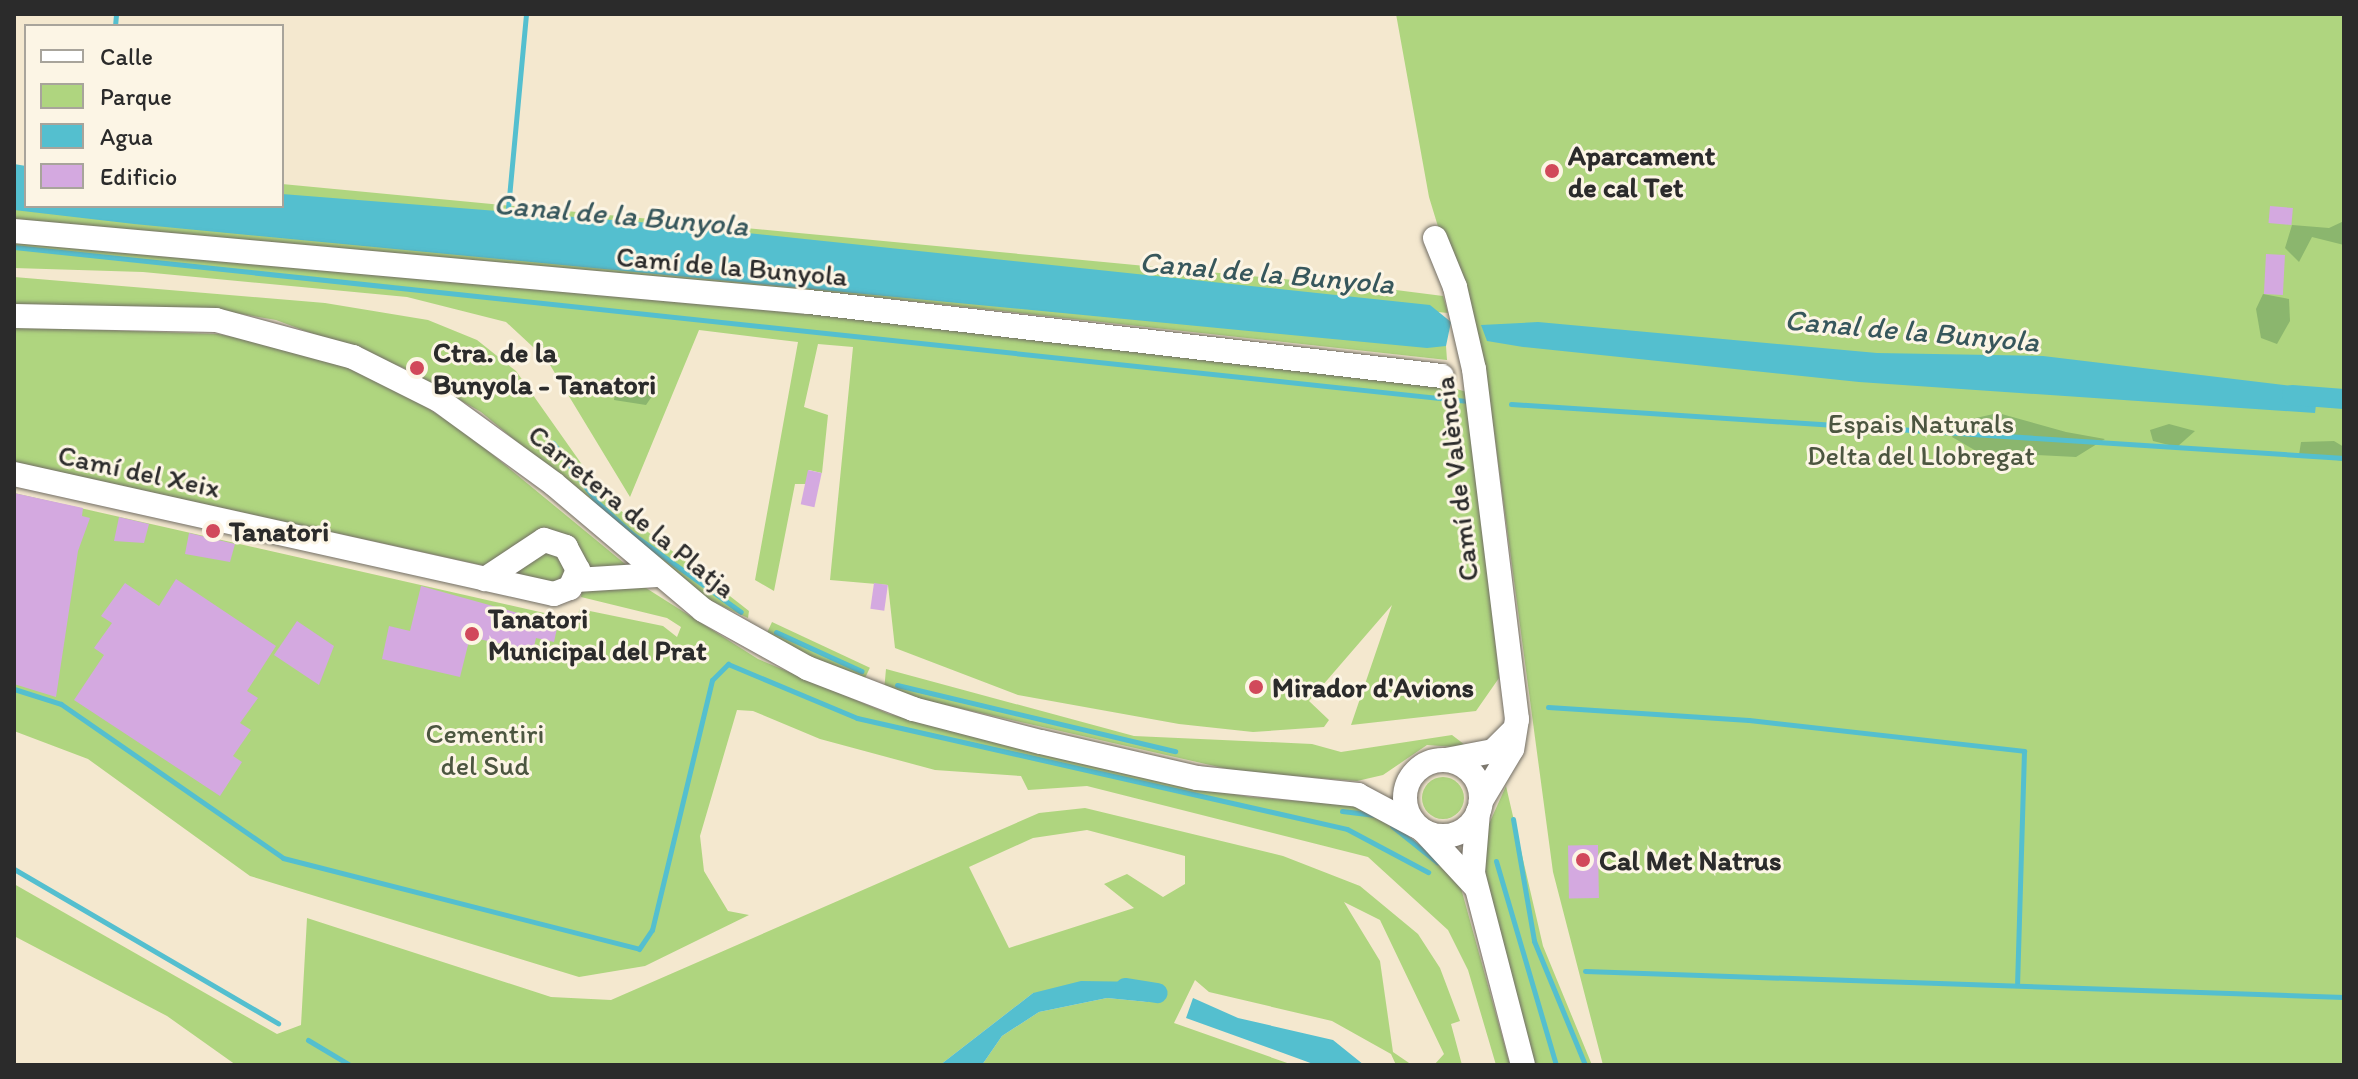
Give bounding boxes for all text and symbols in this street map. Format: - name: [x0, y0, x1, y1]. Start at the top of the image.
- legend: [24, 24, 284, 208]
- text: Calle: [100, 42, 153, 71]
- text: Parque: [100, 82, 172, 111]
- text: Agua: [100, 122, 153, 151]
- place label: Aparcament de cal Tet: [1568, 138, 1715, 204]
- text: Edificio: [100, 162, 177, 191]
- marker: Aparcament de cal Tet: [1543, 162, 1561, 180]
- water label: Canal de la Bunyola: [492, 186, 750, 244]
- street label: Camí de la Bunyola: [615, 239, 849, 293]
- water label: Canal de la Bunyola: [1138, 244, 1396, 302]
- water label: Canal de la Bunyola: [1783, 302, 2041, 360]
- place label: Ctra. de la Bunyola - Tanatori: [433, 335, 656, 401]
- marker: Ctra. de la Bunyola - Tanatori: [408, 359, 426, 377]
- street label: Camí de València: [1427, 375, 1485, 583]
- park label: Espais Naturals Delta del Llobregat: [1807, 406, 2035, 472]
- street label: Carretera de la Platja: [522, 417, 742, 605]
- street label: Camí del Xeix: [55, 437, 223, 505]
- place label: Tanatori: [229, 514, 329, 548]
- marker: Tanatori: [204, 522, 222, 540]
- place label: Tanatori Municipal del Prat: [488, 601, 707, 667]
- marker: Tanatori Municipal del Prat: [463, 625, 481, 643]
- place label: Mirador d'Avions: [1272, 670, 1474, 704]
- marker: Mirador d'Avions: [1247, 678, 1265, 696]
- park label: Cementiri del Sud: [425, 716, 545, 782]
- place label: Cal Met Natrus: [1599, 843, 1780, 877]
- marker: Cal Met Natrus: [1574, 851, 1592, 869]

